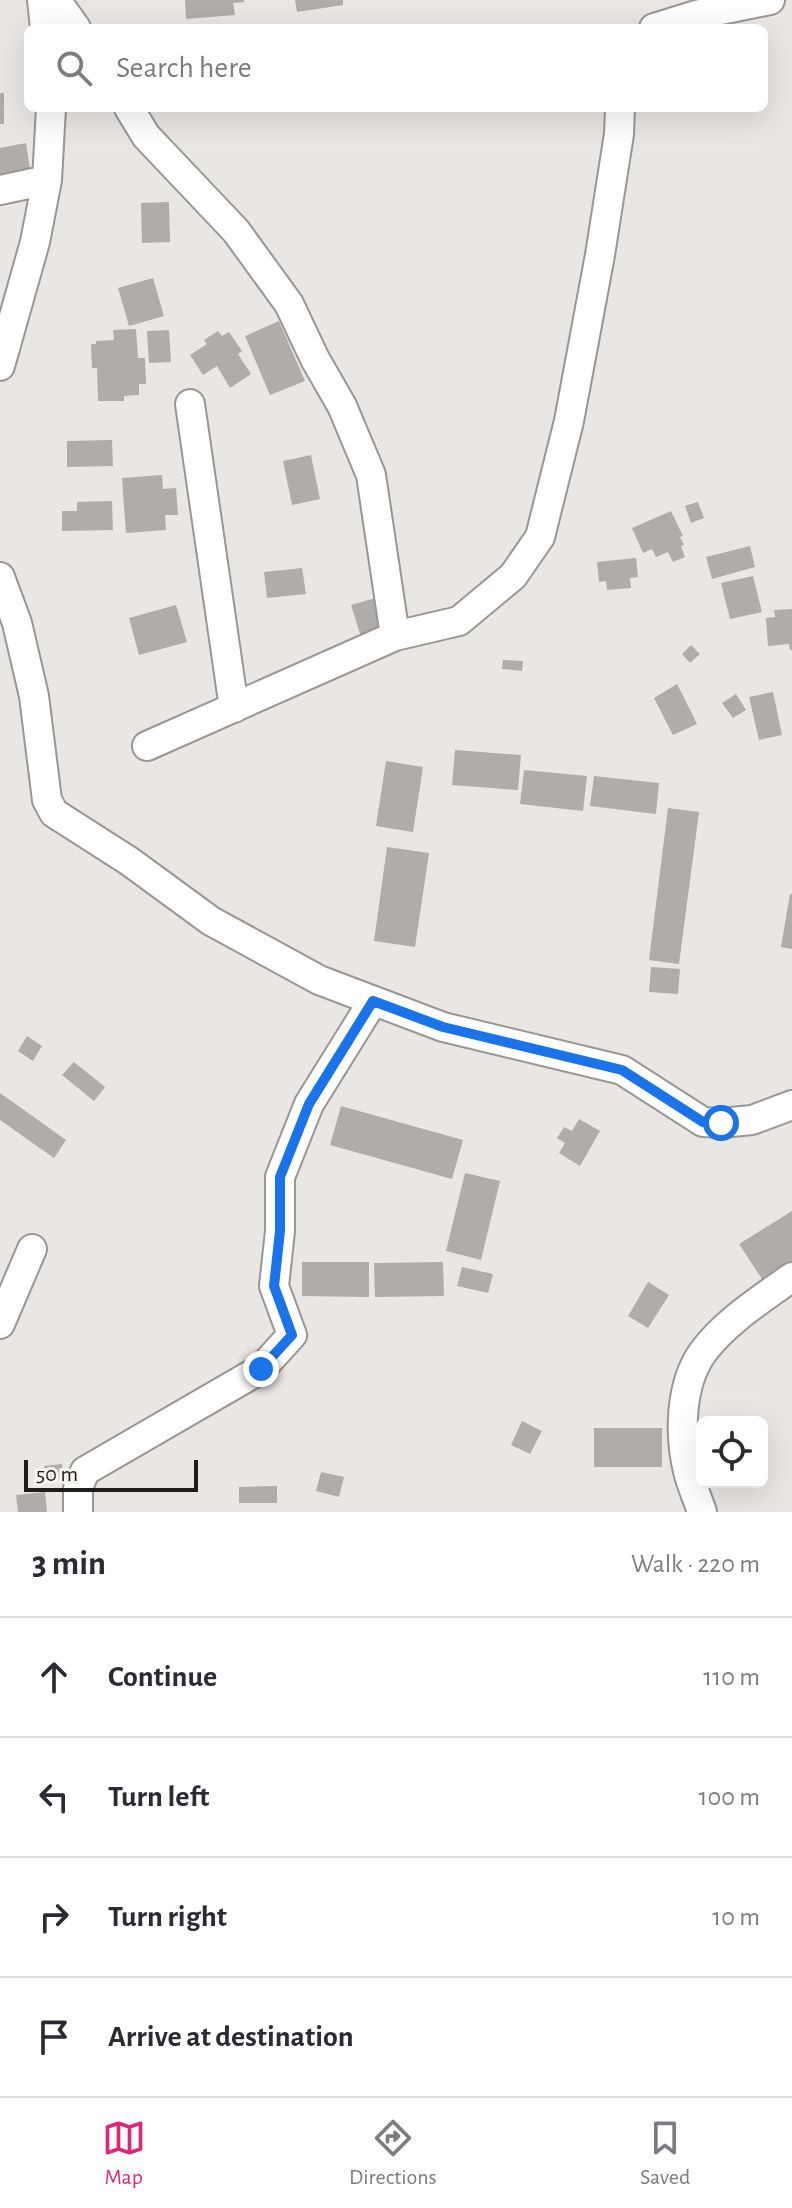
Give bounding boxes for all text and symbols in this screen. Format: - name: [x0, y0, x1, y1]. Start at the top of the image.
- search box: [24, 24, 768, 112]
- icon: search: [52, 46, 96, 90]
- text: Search here: [116, 53, 252, 83]
- route start: [703, 1105, 739, 1141]
- route end: [243, 1351, 279, 1387]
- map controls: [696, 1416, 768, 1488]
- button: locate: [696, 1416, 768, 1488]
- scale bar: [24, 1456, 198, 1492]
- text: 50 m: [36, 1463, 78, 1485]
- text: 3 min: [32, 1547, 106, 1581]
- text: Walk · 220 m: [631, 1551, 760, 1577]
- icon: ahead: [32, 1655, 76, 1699]
- text: Continue: [108, 1662, 217, 1692]
- text: 110 m: [703, 1664, 760, 1690]
- icon: left: [32, 1775, 76, 1819]
- text: Turn left: [108, 1782, 209, 1812]
- text: 100 m: [699, 1784, 760, 1810]
- icon: right: [32, 1895, 76, 1939]
- text: Turn right: [108, 1902, 227, 1932]
- text: 10 m: [712, 1904, 760, 1930]
- icon: arrive: [32, 2015, 76, 2059]
- text: Arrive at destination: [108, 2022, 354, 2052]
- tab: Map: [102, 2116, 146, 2190]
- tab: Directions: [349, 2116, 437, 2190]
- tab: Saved: [640, 2116, 690, 2190]

